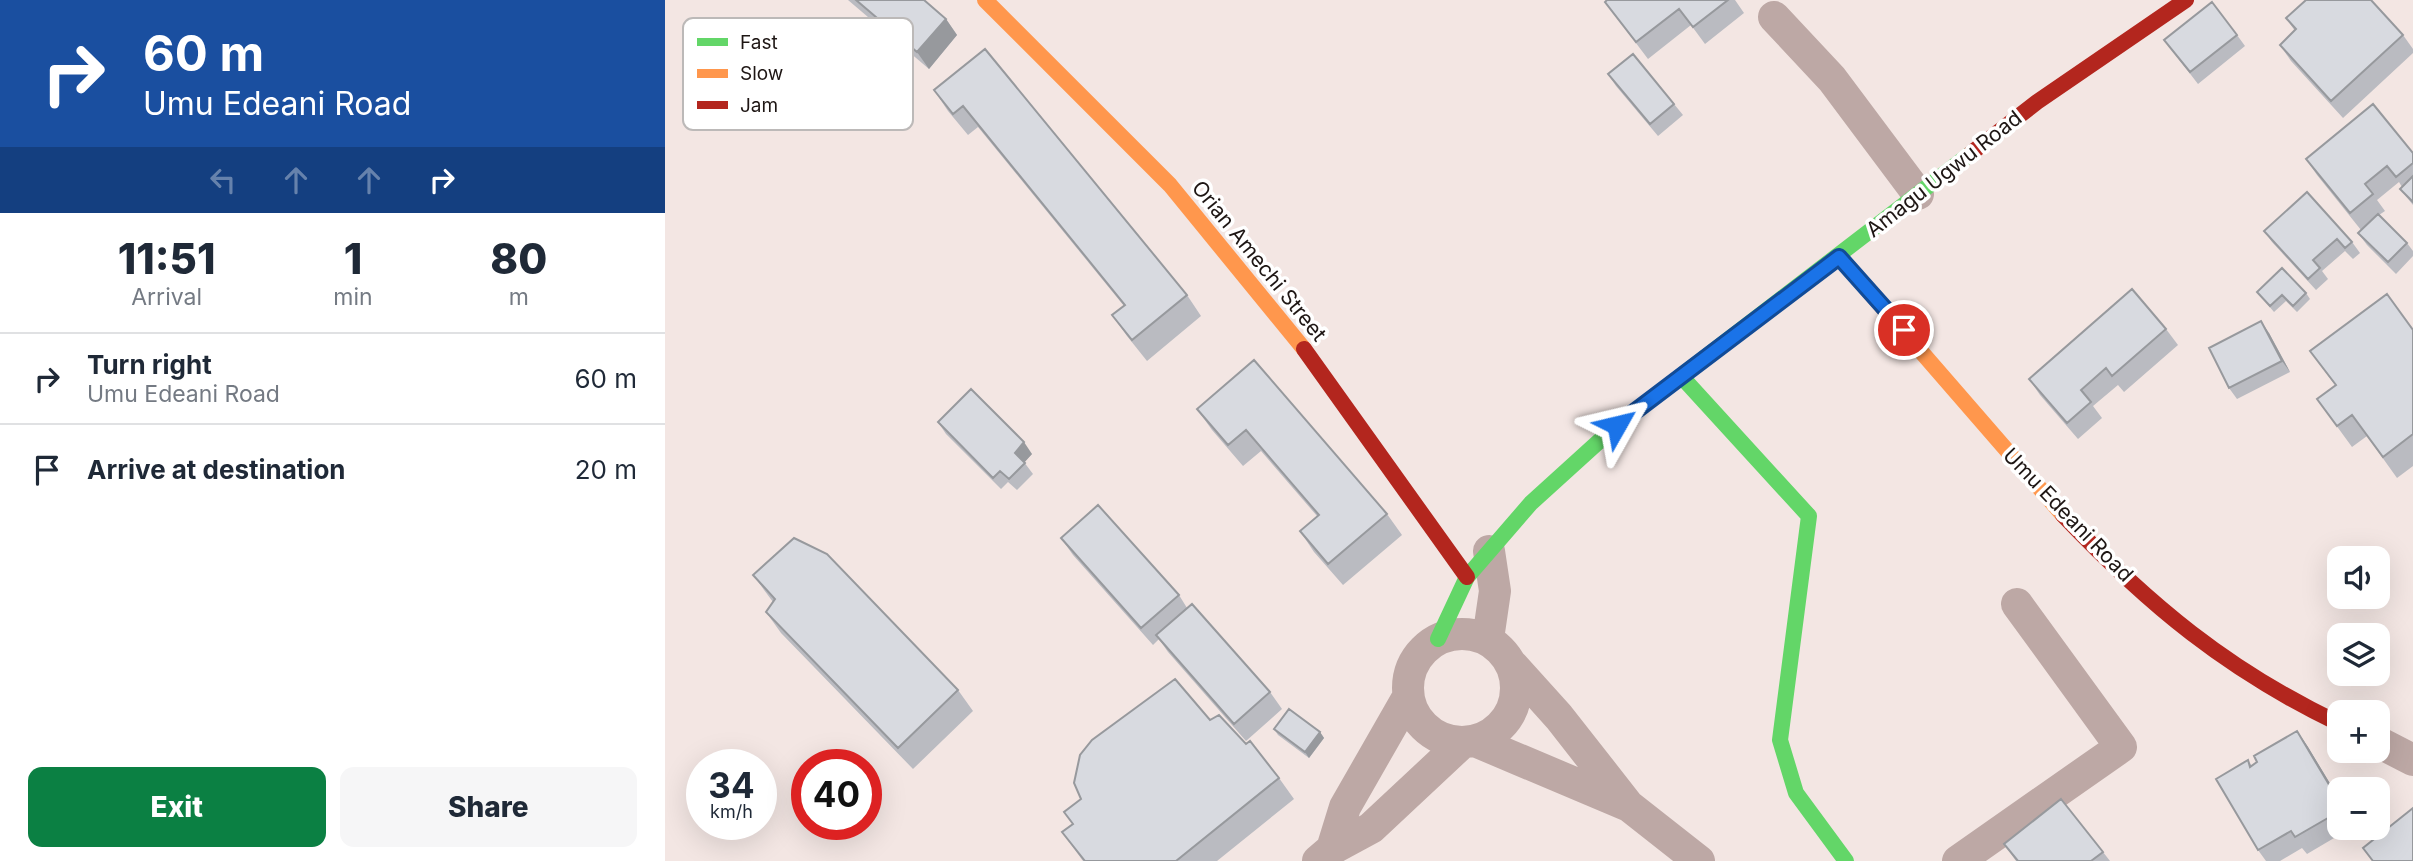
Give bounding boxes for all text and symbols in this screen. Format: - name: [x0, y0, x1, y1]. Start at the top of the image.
- legend: [683, 18, 913, 130]
- text: 60 m: [143, 24, 264, 83]
- icon: right: [28, 28, 119, 119]
- text: Fast: [740, 31, 778, 54]
- text: Slow: [740, 62, 783, 85]
- text: Umu Edeani Road: [143, 84, 411, 123]
- text: Jam: [740, 94, 778, 117]
- street label: Amagu Ugwu Road: [1861, 105, 2026, 242]
- icon: left: [204, 161, 242, 199]
- icon: ahead: [277, 161, 315, 199]
- icon: ahead: [350, 161, 388, 199]
- icon: right: [423, 161, 461, 199]
- street label: Orian Amechi Street: [1187, 175, 1332, 346]
- text: 11:51: [118, 233, 216, 284]
- text: 1: [344, 233, 362, 284]
- text: 80: [490, 233, 547, 284]
- text: Arrival: [131, 283, 202, 311]
- text: min: [333, 283, 373, 311]
- text: m: [509, 283, 529, 311]
- pin: [1874, 300, 1934, 360]
- icon: arrive: [1885, 311, 1923, 349]
- text: Turn right: [87, 349, 212, 380]
- icon: right: [28, 360, 66, 398]
- text: 60 m: [574, 363, 637, 394]
- text: Umu Edeani Road: [87, 380, 280, 408]
- position arrow: [1580, 388, 1654, 462]
- street label: Umu Edeani Road: [1998, 443, 2139, 587]
- icon: arrive: [28, 451, 66, 489]
- text: Arrive at destination: [87, 454, 346, 485]
- text: 20 m: [575, 454, 637, 485]
- map controls: [2327, 546, 2390, 840]
- button: sound: [2327, 546, 2390, 609]
- button: layers: [2327, 623, 2390, 686]
- button: +: [2327, 700, 2390, 763]
- speed limit sign: 40: [791, 749, 882, 840]
- text: 34: [708, 764, 755, 806]
- button: Exit: [28, 767, 326, 847]
- button: Share: [340, 767, 637, 847]
- button: −: [2327, 777, 2390, 840]
- text: km/h: [710, 801, 753, 822]

